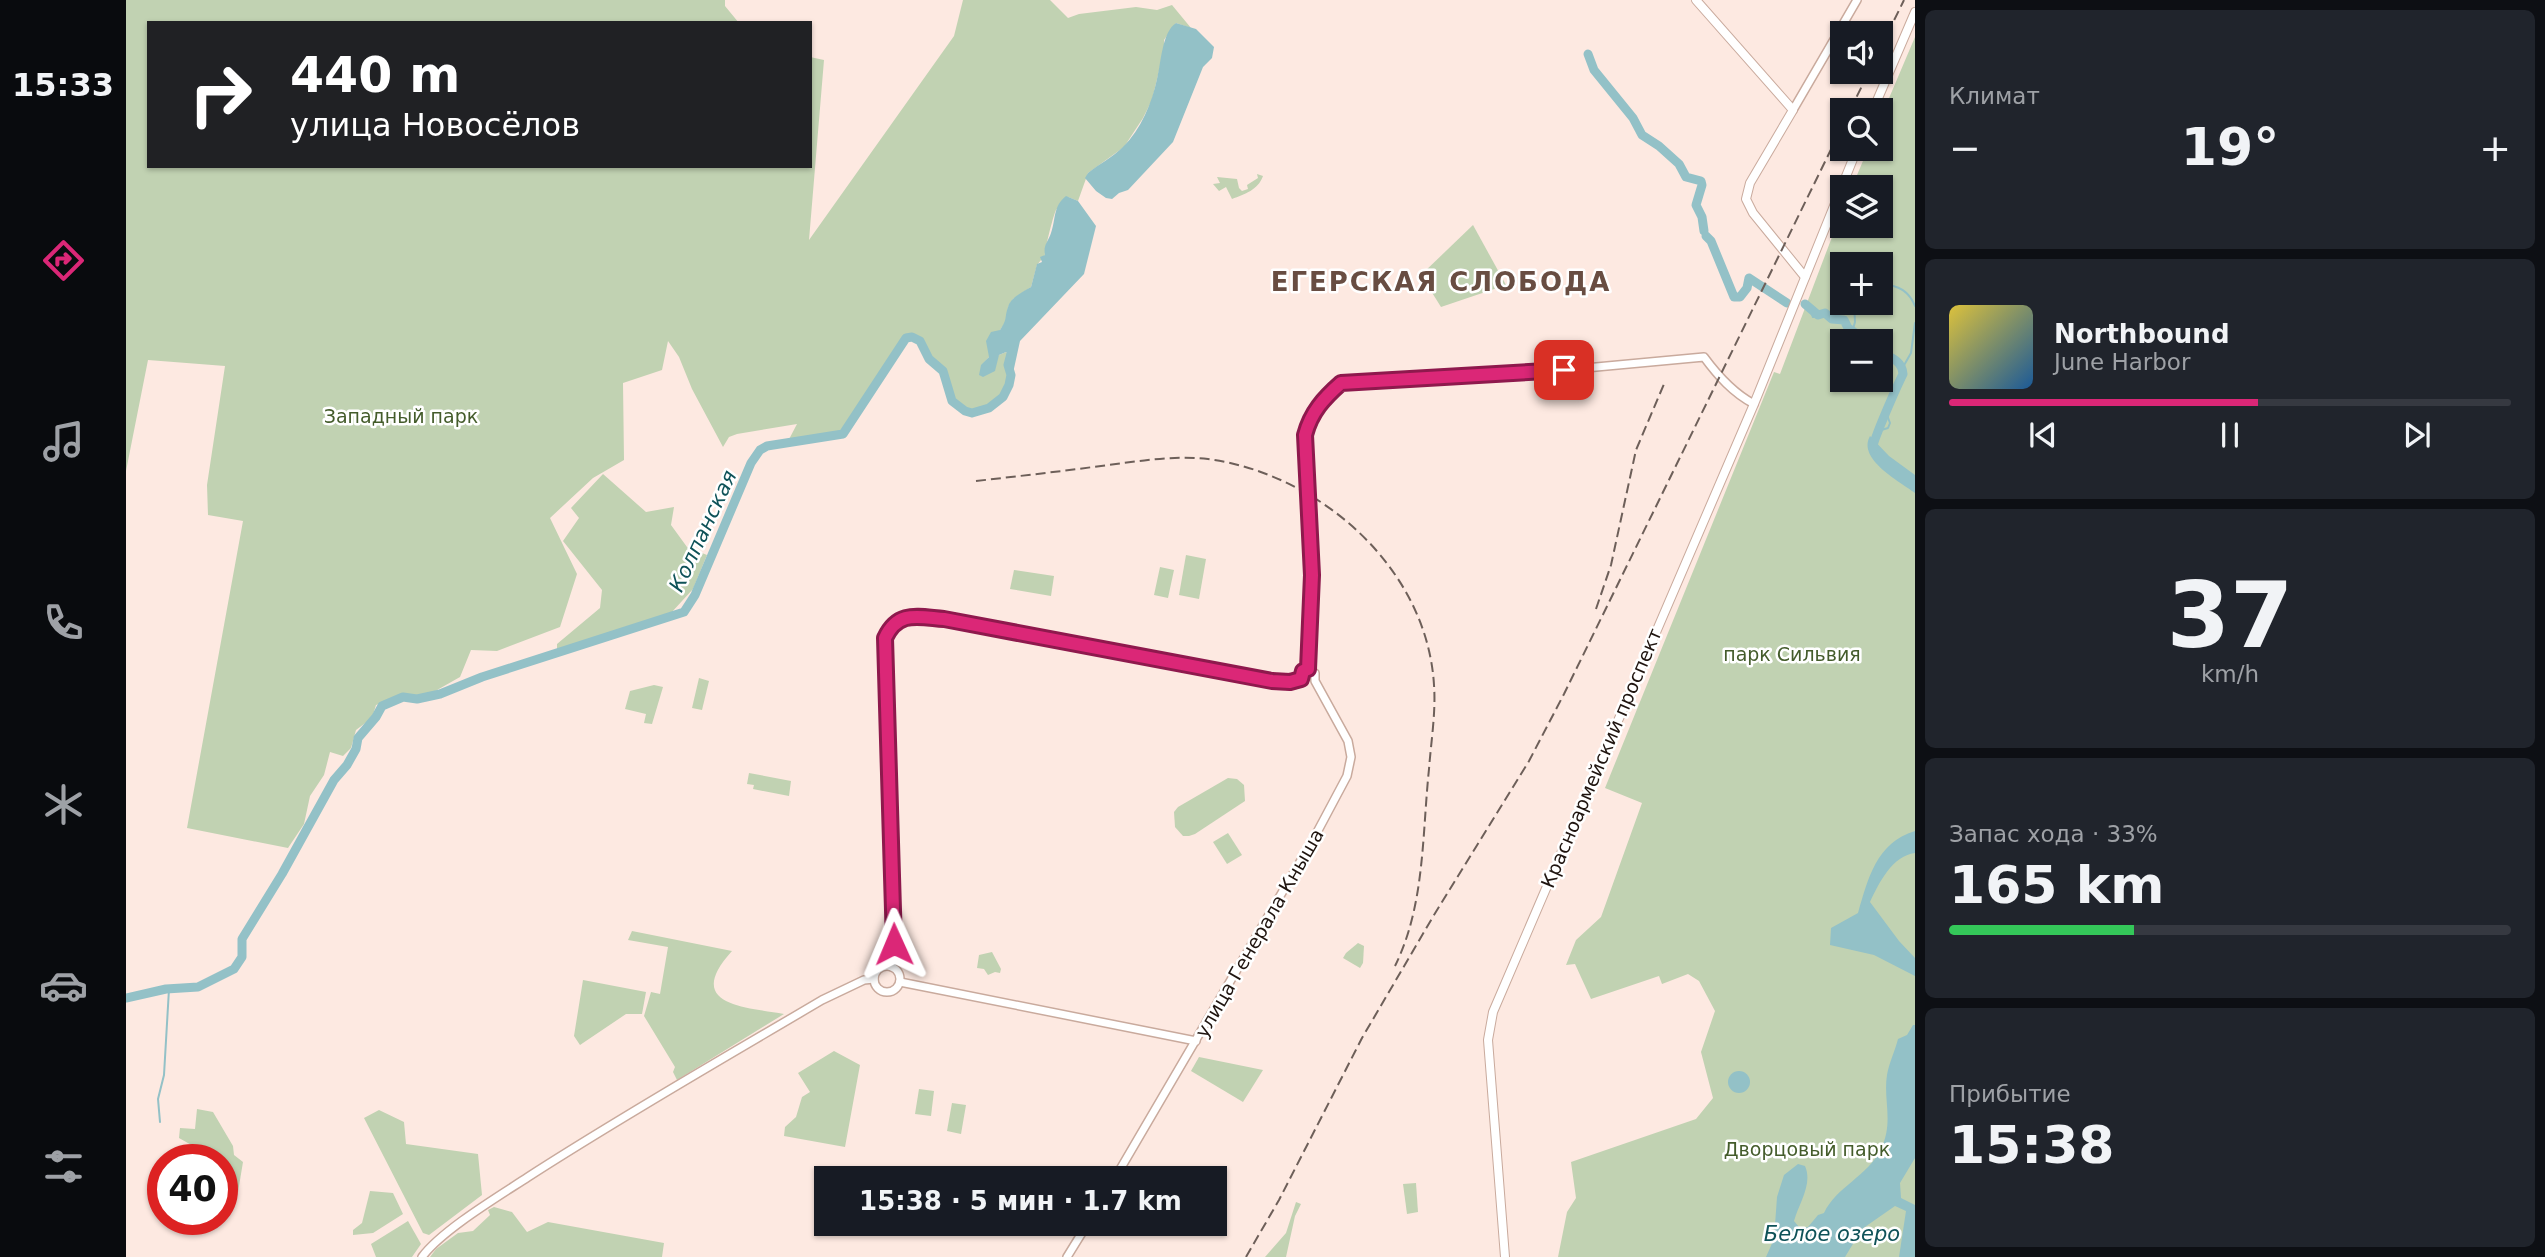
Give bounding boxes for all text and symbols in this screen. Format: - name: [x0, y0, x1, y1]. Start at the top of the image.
- map controls: [1830, 21, 1893, 392]
- button: sound: [1830, 21, 1893, 84]
- text: 440 m: [290, 47, 460, 104]
- icon: right: [175, 49, 266, 140]
- text: 15:33: [12, 66, 114, 104]
- text: Климат: [1949, 83, 2040, 109]
- button: search: [1830, 98, 1893, 161]
- text: улица Новосёлов: [290, 106, 580, 144]
- text: 19°: [2181, 117, 2279, 177]
- text: −: [1949, 126, 1981, 170]
- text: +: [2479, 126, 2511, 170]
- button: layers: [1830, 175, 1893, 238]
- icon: directions: [39, 236, 88, 285]
- button: +: [1830, 252, 1893, 315]
- district label: ЕГЕРСКАЯ СЛОБОДА: [1271, 267, 1611, 297]
- text: Northbound: [2054, 319, 2230, 349]
- button: −: [1830, 329, 1893, 392]
- pin: [1534, 340, 1594, 400]
- text: June Harbor: [2054, 349, 2190, 375]
- icon: arrive: [1545, 351, 1583, 389]
- park label: Западный парк: [324, 405, 478, 427]
- icon: previous: [2024, 416, 2062, 454]
- icon: pause: [2211, 416, 2249, 454]
- icon: next: [2398, 416, 2436, 454]
- icon: music: [39, 417, 88, 466]
- water label: Колпанская: [664, 466, 742, 596]
- text: 37: [2167, 563, 2293, 668]
- icon: phone: [39, 598, 88, 647]
- street label: Красноармейский проспект: [1536, 625, 1666, 891]
- park label: парк Сильвия: [1723, 643, 1861, 665]
- text: km/h: [2201, 661, 2259, 687]
- icon: climate: [39, 780, 88, 829]
- text: Запас хода · 33%: [1949, 821, 2158, 847]
- street label: улица Генерала Кныша: [1190, 825, 1328, 1041]
- text: 165 km: [1949, 855, 2164, 915]
- position arrow: [857, 907, 931, 981]
- icon: car: [39, 961, 88, 1010]
- text: Прибытие: [1949, 1081, 2071, 1107]
- text: 15:38: [1949, 1115, 2115, 1175]
- park label: Дворцовый парк: [1724, 1138, 1890, 1160]
- icon: filters: [39, 1142, 88, 1191]
- speed limit sign: 40: [147, 1144, 238, 1235]
- text: 15:38 · 5 мин · 1.7 km: [859, 1186, 1182, 1216]
- water label: Белое озеро: [1764, 1222, 1900, 1246]

